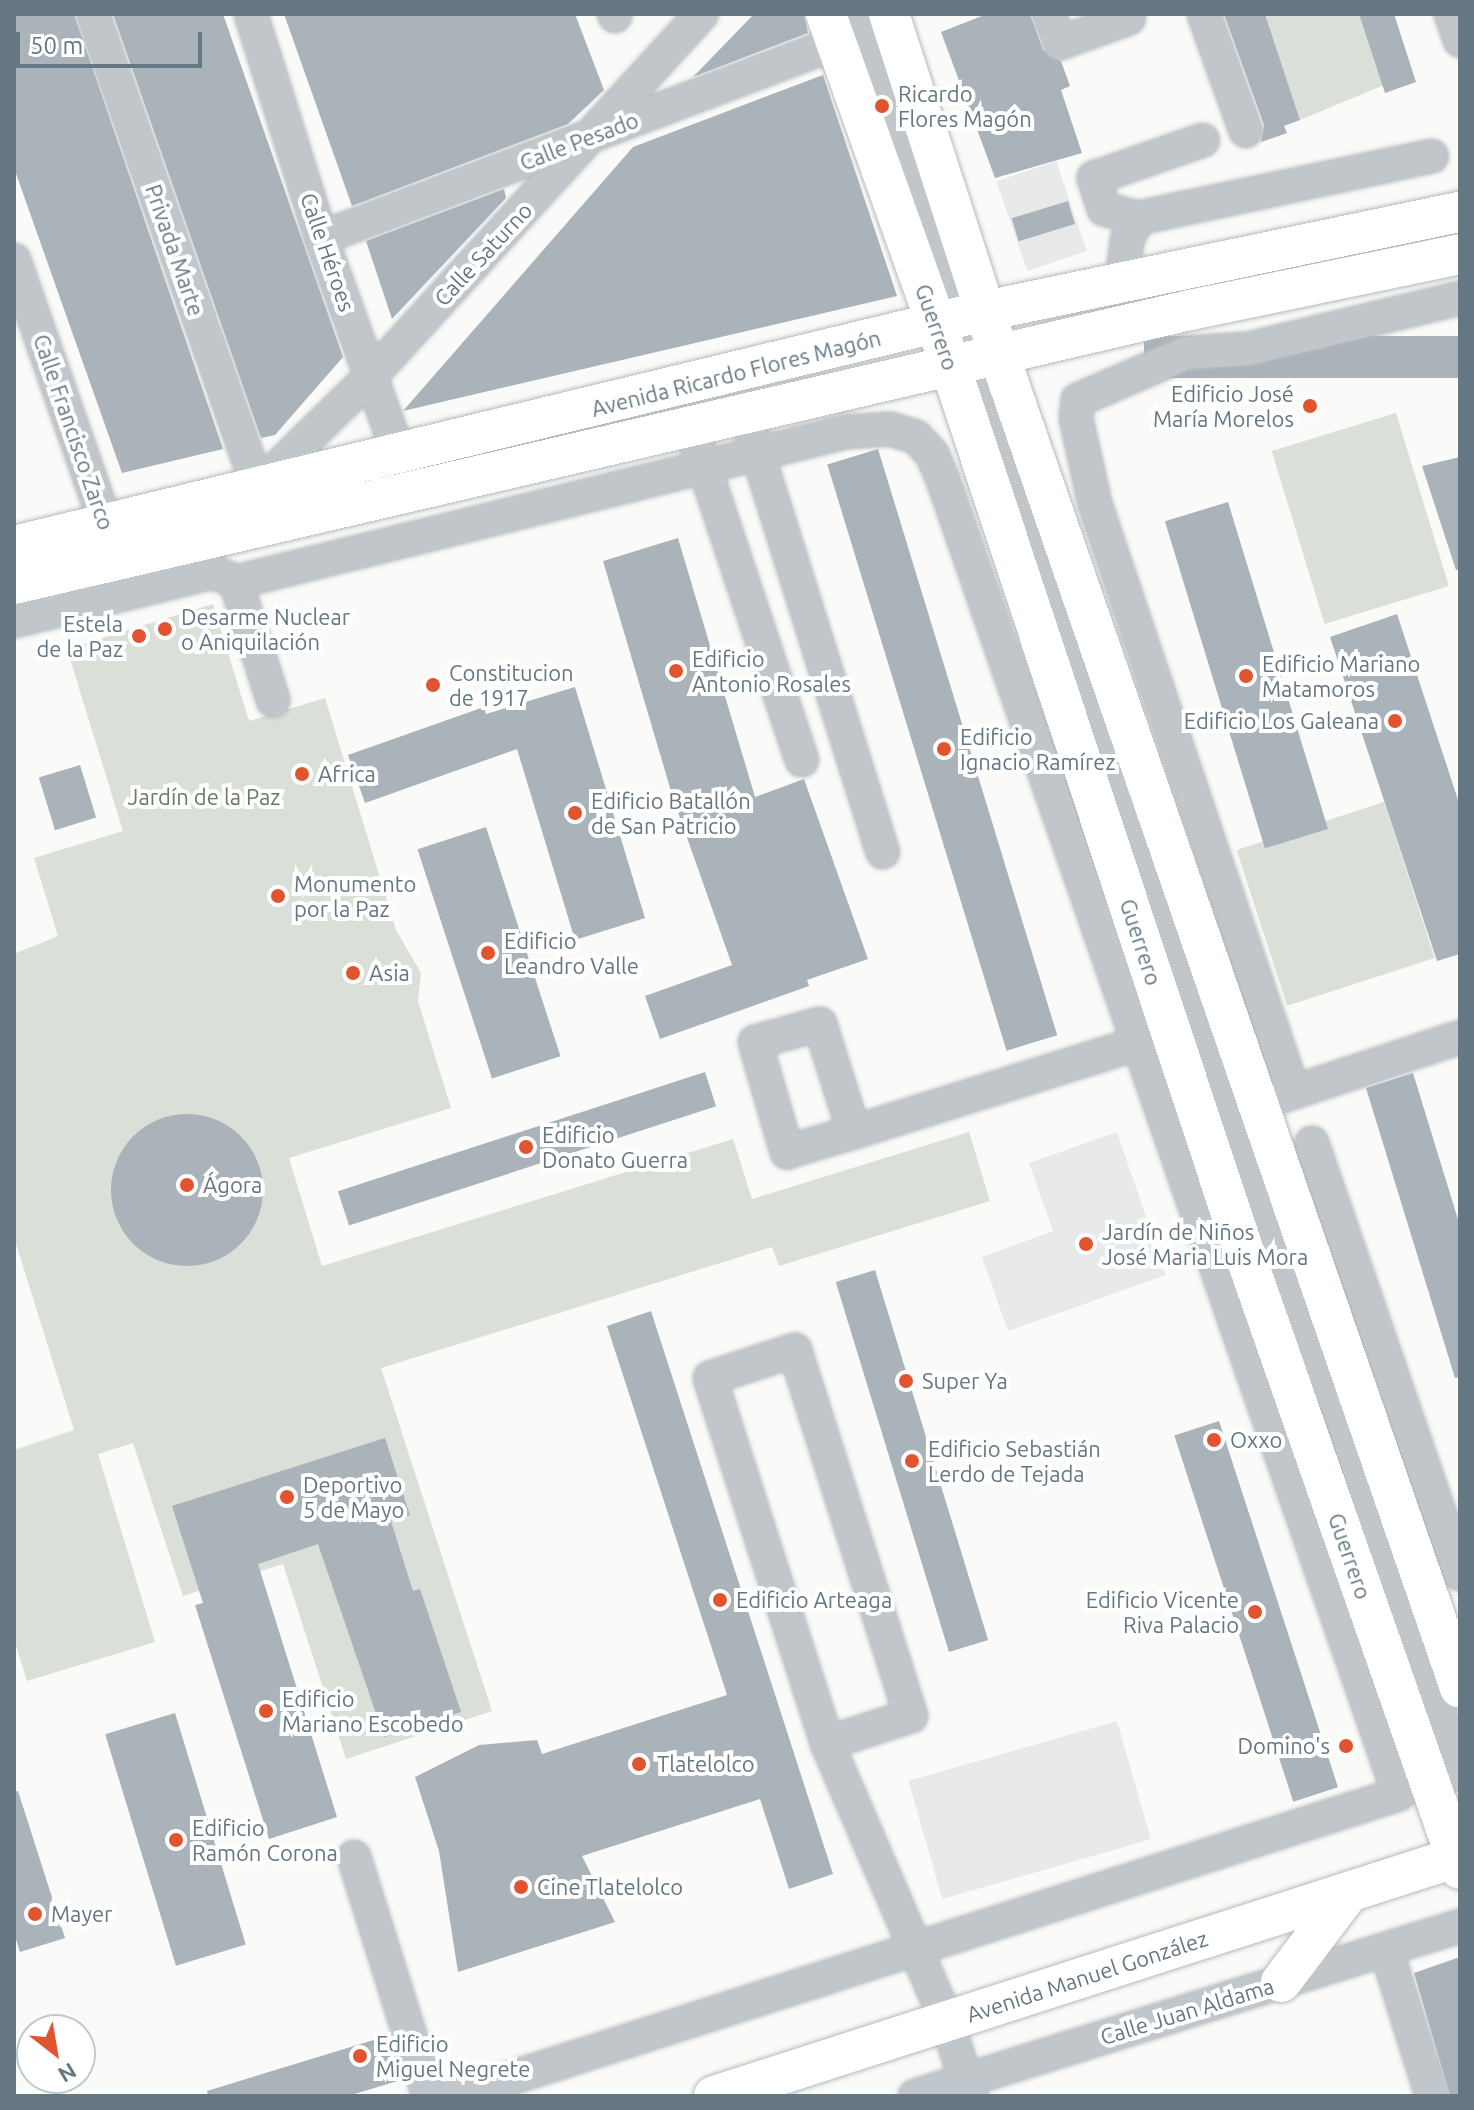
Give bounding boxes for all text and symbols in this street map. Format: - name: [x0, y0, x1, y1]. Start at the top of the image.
- scale bar: [20, 16, 206, 66]
- text: 50 m: [30, 32, 83, 59]
- place label: Ricardo Flores Magón: [898, 80, 1032, 132]
- marker: Ricardo Flores Magón: [873, 97, 891, 115]
- street label: Calle Pesado: [516, 106, 642, 176]
- street label: Privada Marte: [140, 181, 210, 319]
- street label: Calle Héroes: [295, 189, 361, 315]
- street label: Calle Saturno: [429, 197, 537, 311]
- street label: Guerrero: [910, 280, 964, 374]
- street label: Avenida Ricardo Flores Magón: [589, 324, 883, 422]
- street label: Calle Francisco Zarco: [28, 331, 120, 533]
- place label: Edificio José María Morelos: [1153, 380, 1294, 432]
- marker: Edificio José María Morelos: [1301, 397, 1319, 415]
- place label: Desarme Nuclear o Aniquilación: [181, 603, 350, 654]
- place label: Estela de la Paz: [36, 610, 123, 662]
- marker: Desarme Nuclear o Aniquilación: [156, 620, 174, 638]
- marker: Estela de la Paz: [130, 627, 148, 645]
- place label: Edificio Antonio Rosales: [692, 645, 851, 696]
- place label: Edificio Mariano Matamoros: [1262, 650, 1420, 702]
- place label: Constitucion de 1917: [449, 659, 574, 710]
- marker: Edificio Antonio Rosales: [667, 662, 685, 680]
- marker: Edificio Mariano Matamoros: [1237, 667, 1255, 685]
- marker: Constitucion de 1917: [424, 676, 442, 694]
- place label: Edificio Los Galeana: [1184, 708, 1379, 734]
- marker: Edificio Los Galeana: [1386, 712, 1404, 730]
- place label: Edificio Ignacio Ramírez: [960, 723, 1116, 774]
- marker: Edificio Ignacio Ramírez: [935, 740, 953, 758]
- place label: Africa: [318, 761, 376, 787]
- marker: Africa: [293, 765, 311, 783]
- park label: Jardín de la Paz: [128, 784, 280, 810]
- place label: Edificio Batallón de San Patricio: [591, 787, 751, 838]
- marker: Edificio Batallón de San Patricio: [566, 804, 584, 822]
- place label: Monumento por la Paz: [294, 870, 416, 922]
- marker: Monumento por la Paz: [269, 887, 287, 905]
- street label: Guerrero: [1115, 895, 1167, 989]
- place label: Edificio Leandro Valle: [504, 927, 639, 978]
- marker: Edificio Leandro Valle: [479, 944, 497, 962]
- place label: Asia: [369, 960, 410, 986]
- marker: Asia: [344, 964, 362, 982]
- place label: Edificio Donato Guerra: [542, 1121, 688, 1172]
- marker: Edificio Donato Guerra: [517, 1138, 535, 1156]
- place label: Ágora: [203, 1172, 262, 1198]
- marker: Ágora: [178, 1176, 196, 1194]
- place label: Jardín de Niños José Maria Luis Mora: [1102, 1218, 1308, 1270]
- marker: Jardín de Niños José Maria Luis Mora: [1077, 1235, 1095, 1253]
- place label: Super Ya: [922, 1368, 1008, 1394]
- marker: Super Ya: [897, 1372, 915, 1390]
- place label: Oxxo: [1230, 1427, 1282, 1453]
- marker: Oxxo: [1205, 1431, 1223, 1449]
- place label: Edificio Sebastián Lerdo de Tejada: [928, 1435, 1101, 1486]
- marker: Edificio Sebastián Lerdo de Tejada: [903, 1452, 921, 1470]
- place label: Deportivo 5 de Mayo: [303, 1471, 404, 1522]
- marker: Deportivo 5 de Mayo: [278, 1488, 296, 1506]
- street label: Guerrero: [1323, 1509, 1377, 1603]
- place label: Edificio Vicente Riva Palacio: [1086, 1586, 1239, 1638]
- place label: Edificio Arteaga: [736, 1587, 892, 1613]
- marker: Edificio Arteaga: [711, 1591, 729, 1609]
- marker: Edificio Vicente Riva Palacio: [1246, 1603, 1264, 1621]
- place label: Edificio Mariano Escobedo: [282, 1685, 464, 1736]
- marker: Edificio Mariano Escobedo: [257, 1702, 275, 1720]
- place label: Domino's: [1237, 1733, 1330, 1759]
- marker: Domino's: [1337, 1737, 1355, 1755]
- place label: Tlatelolco: [657, 1751, 755, 1777]
- marker: Tlatelolco: [628, 1753, 650, 1775]
- place label: Edificio Ramón Corona: [192, 1814, 338, 1866]
- marker: Edificio Ramón Corona: [167, 1831, 185, 1849]
- place label: Cine Tlatelolco: [537, 1874, 683, 1900]
- marker: Cine Tlatelolco: [512, 1878, 530, 1896]
- place label: Mayer: [51, 1901, 112, 1927]
- marker: Mayer: [26, 1905, 44, 1923]
- street label: Avenida Manuel González: [963, 1925, 1211, 2027]
- street label: Calle Juan Aldama: [1097, 1972, 1277, 2050]
- north arrow: [16, 2014, 96, 2094]
- place label: Edificio Miguel Negrete: [376, 2030, 530, 2082]
- marker: Edificio Miguel Negrete: [351, 2047, 369, 2065]
- text: N: [54, 2058, 81, 2088]

